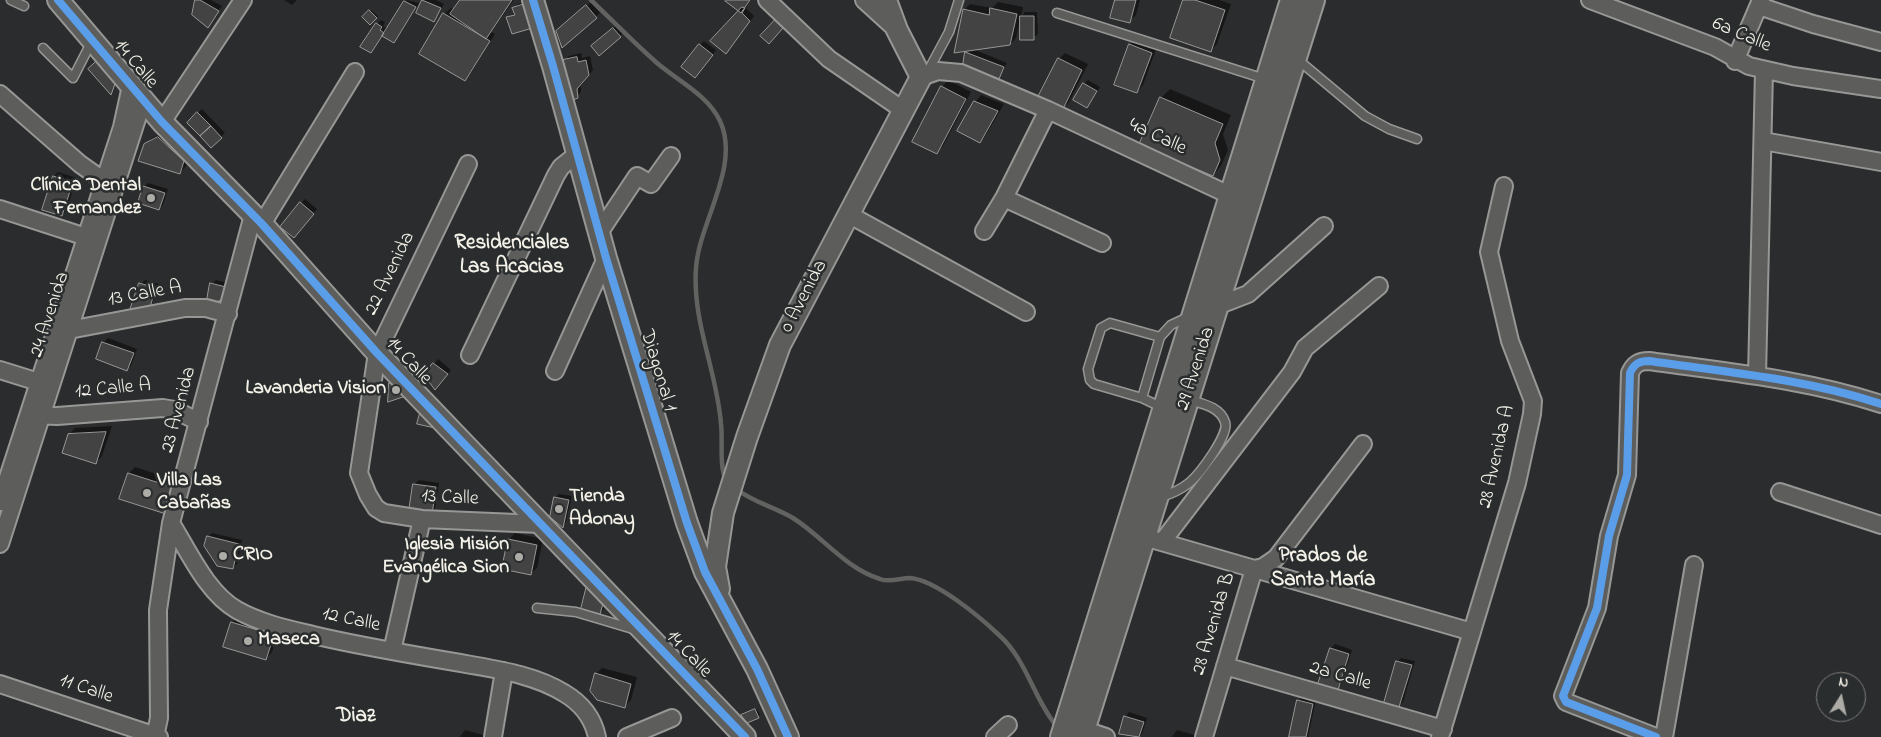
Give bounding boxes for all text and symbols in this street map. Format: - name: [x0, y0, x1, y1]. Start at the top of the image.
- street label: 6a Calle: [1708, 13, 1774, 59]
- street label: 14 Calle: [107, 35, 163, 95]
- street label: 4a Calle: [1124, 114, 1190, 162]
- place label: Clínica Dental Fernandez: [31, 175, 141, 222]
- marker: Clínica Dental Fernandez: [145, 192, 157, 204]
- street label: 22 Avenida: [360, 228, 422, 320]
- district label: Residenciales Las Acacias: [454, 232, 570, 282]
- street label: 0 Avenida: [776, 257, 834, 337]
- street label: 24 Avenida: [26, 269, 76, 361]
- street label: 13 Calle A: [106, 277, 184, 313]
- street label: 29 Avenida: [1172, 324, 1222, 414]
- street label: Diagonal 1: [633, 327, 681, 415]
- street label: 14 Calle: [380, 333, 436, 391]
- street label: 23 Avenida: [157, 364, 203, 456]
- street label: 12 Calle A: [74, 375, 152, 405]
- place label: Lavanderia Vision: [246, 378, 386, 402]
- marker: Lavanderia Vision: [390, 384, 402, 396]
- street label: 28 Avenida A: [1475, 403, 1521, 511]
- place label: Villa Las Cabañas: [157, 470, 231, 517]
- street label: 13 Calle: [421, 486, 479, 512]
- place label: Tienda Adonay: [569, 486, 635, 533]
- marker: Villa Las Cabañas: [141, 487, 153, 499]
- marker: Tienda Adonay: [553, 503, 565, 515]
- place label: Iglesia Misión Evangélica Sion: [382, 534, 509, 581]
- place label: CRIO: [233, 544, 273, 568]
- district label: Prados de Santa María: [1271, 545, 1375, 595]
- marker: CRIO: [217, 550, 229, 562]
- marker: Iglesia Misión Evangélica Sion: [513, 551, 525, 563]
- street label: 28 Avenida B: [1188, 570, 1242, 678]
- street label: 12 Calle: [320, 603, 382, 639]
- street label: 14 Calle: [660, 626, 716, 684]
- place label: Maseca: [258, 629, 320, 653]
- marker: Maseca: [242, 635, 254, 647]
- street label: 2a Calle: [1306, 657, 1374, 697]
- street label: 11 Calle: [56, 670, 116, 710]
- north arrow: [1816, 672, 1866, 722]
- text: N: [1837, 672, 1850, 694]
- district label: Diaz: [336, 705, 376, 731]

